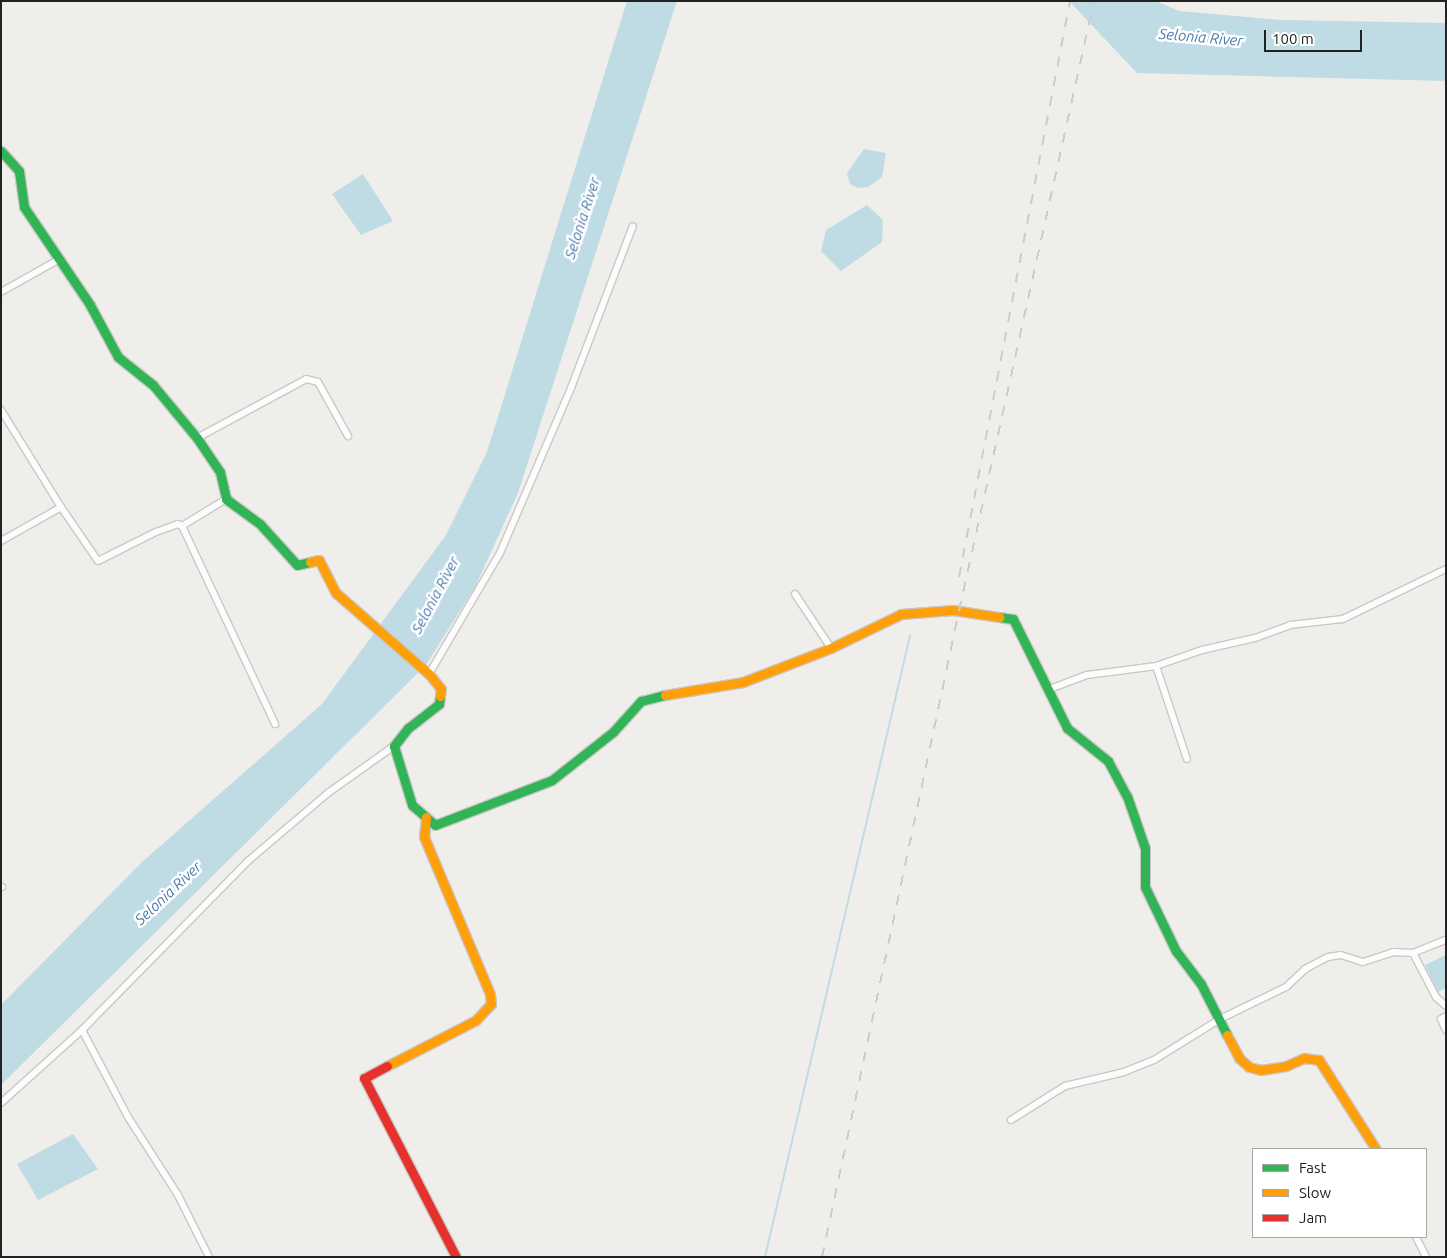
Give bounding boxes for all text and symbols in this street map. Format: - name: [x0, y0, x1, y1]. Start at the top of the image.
- scale bar: [1267, 20, 1364, 52]
- water label: Selonia River: [1158, 24, 1244, 50]
- text: 100 m: [1272, 30, 1314, 47]
- water label: Selonia River: [560, 175, 604, 261]
- water label: Selonia River: [407, 554, 463, 636]
- water label: Selonia River: [131, 858, 205, 928]
- legend: [1252, 1148, 1427, 1238]
- text: Fast: [1299, 1159, 1326, 1176]
- text: Slow: [1299, 1184, 1331, 1201]
- text: Jam: [1299, 1209, 1327, 1226]

